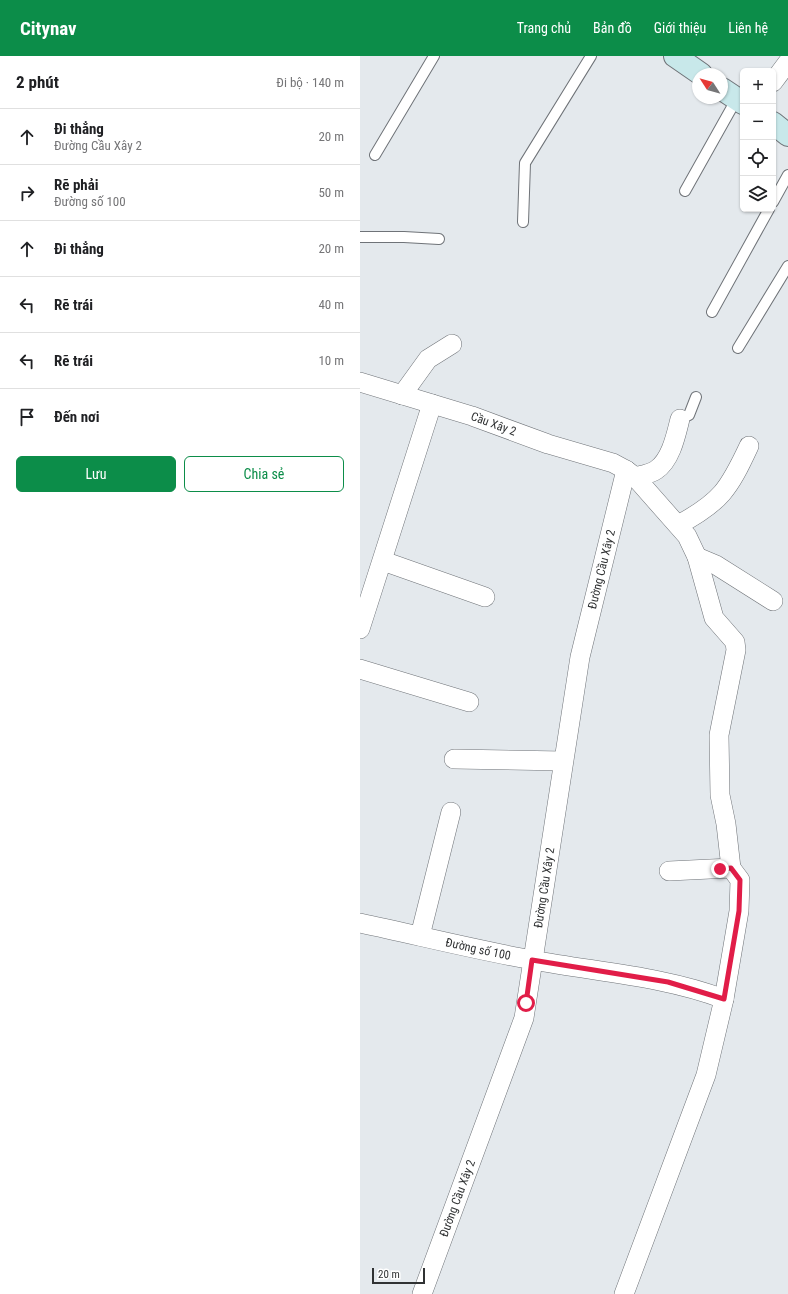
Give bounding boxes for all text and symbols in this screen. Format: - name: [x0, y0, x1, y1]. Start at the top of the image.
- text: Citynav: [20, 17, 77, 40]
- text: Trang chủ: [517, 20, 571, 36]
- text: Bản đồ: [593, 20, 632, 36]
- text: Giới thiệu: [654, 20, 706, 36]
- text: Liên hệ: [728, 20, 768, 36]
- north arrow: [692, 68, 728, 104]
- map controls: [740, 68, 776, 212]
- button: +: [740, 68, 776, 104]
- text: 2 phút: [16, 72, 59, 92]
- text: Đi bộ · 140 m: [276, 75, 344, 90]
- button: −: [740, 104, 776, 140]
- text: Đi thẳng: [54, 120, 104, 138]
- icon: ahead: [16, 126, 38, 148]
- text: 20 m: [318, 129, 344, 144]
- text: Đường Cầu Xây 2: [54, 138, 142, 153]
- button: locate: [740, 140, 776, 176]
- text: Rẽ phải: [54, 176, 99, 194]
- button: layers: [740, 176, 776, 212]
- icon: right: [16, 182, 38, 204]
- text: 50 m: [318, 185, 344, 200]
- text: Đường số 100: [54, 194, 126, 209]
- icon: ahead: [16, 238, 38, 260]
- text: Đi thẳng: [54, 240, 104, 258]
- text: 20 m: [318, 241, 344, 256]
- icon: left: [16, 294, 38, 316]
- text: Rẽ trái: [54, 296, 93, 314]
- text: 40 m: [318, 297, 344, 312]
- icon: left: [16, 350, 38, 372]
- text: Rẽ trái: [54, 352, 93, 370]
- text: 10 m: [318, 353, 344, 368]
- icon: arrive: [16, 406, 38, 428]
- text: Đến nơi: [54, 408, 100, 426]
- street label: Cầu Xây 2: [469, 409, 518, 439]
- button: Lưu: [16, 456, 176, 492]
- button: Chia sẻ: [184, 456, 344, 492]
- street label: Đường Cầu Xây 2: [585, 528, 618, 610]
- street label: Đường Cầu Xây 2: [531, 846, 557, 929]
- route end: [711, 860, 729, 878]
- street label: Đường số 100: [444, 935, 512, 963]
- route start: [517, 994, 535, 1012]
- street label: Đường Cầu Xây 2: [437, 1158, 478, 1239]
- scale bar: [372, 1266, 425, 1285]
- text: 20 m: [378, 1268, 400, 1281]

